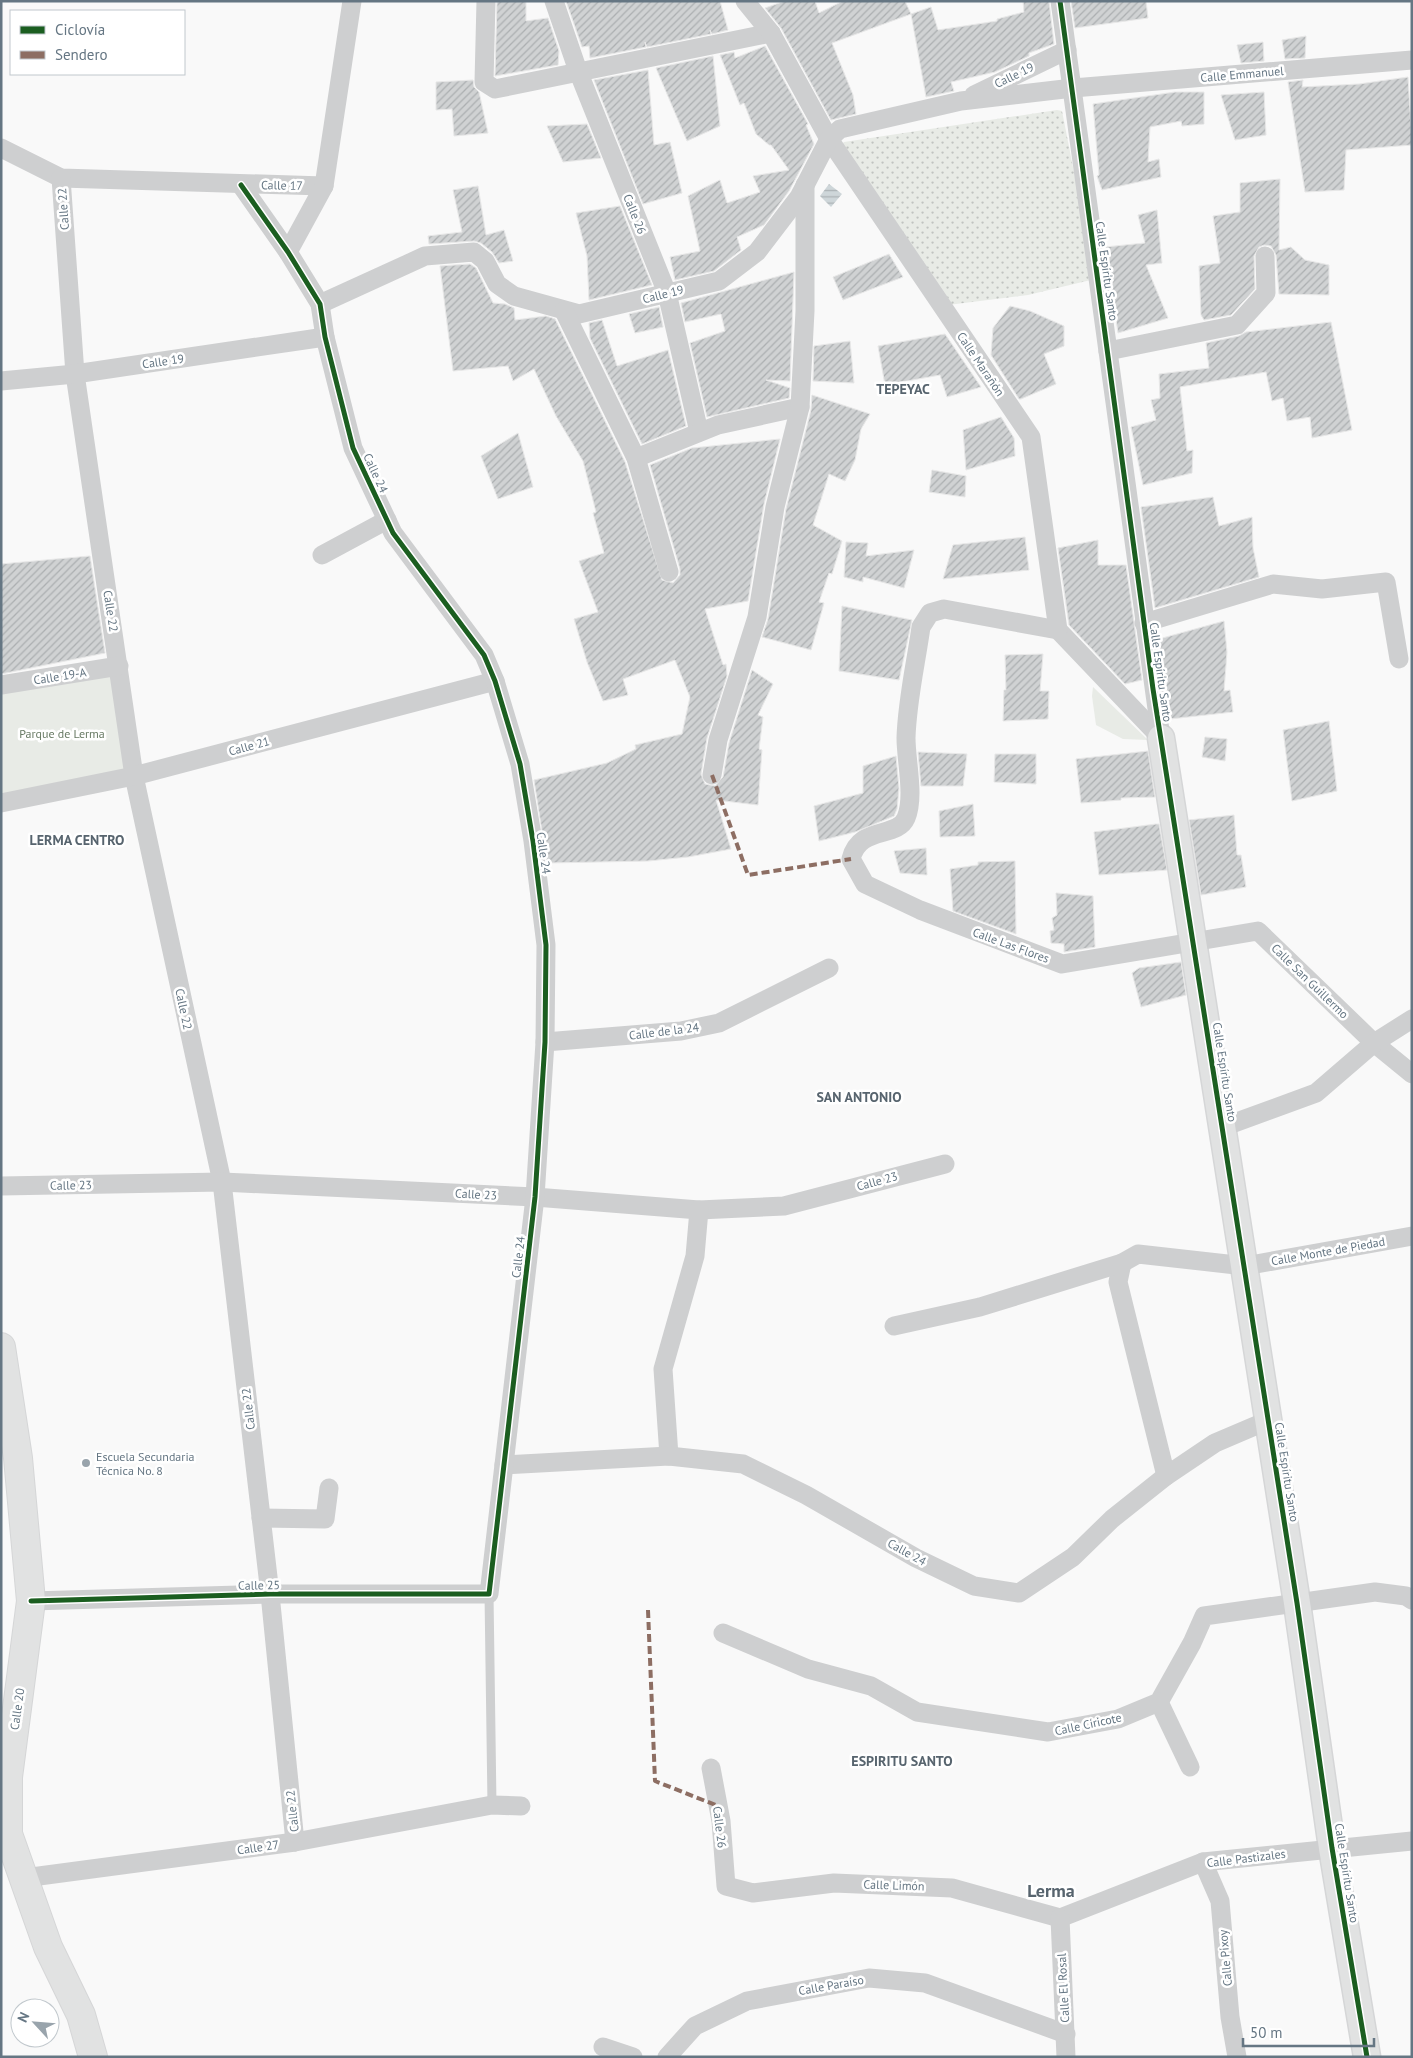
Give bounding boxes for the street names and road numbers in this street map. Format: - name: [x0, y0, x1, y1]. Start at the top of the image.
- street label: Calle 19: [992, 59, 1036, 91]
- street label: Calle Emmanuel: [1200, 63, 1285, 85]
- street label: Calle 17: [261, 177, 303, 193]
- street label: Calle 22: [54, 188, 72, 230]
- street label: Calle 26: [620, 192, 650, 236]
- street label: Calle Espíritu Santo: [1093, 220, 1121, 322]
- street label: Calle 19: [641, 282, 685, 306]
- street label: Calle Marañón: [954, 329, 1008, 399]
- street label: Calle 19: [141, 351, 185, 371]
- street label: Calle 24: [360, 451, 392, 496]
- street label: Calle 22: [100, 589, 122, 633]
- street label: Calle Espíritu Santo: [1147, 621, 1175, 723]
- street label: Calle 19-A: [32, 664, 88, 688]
- street label: Calle 21: [227, 733, 271, 759]
- street label: Calle 24: [534, 831, 554, 875]
- street label: Calle Las Flores: [971, 924, 1051, 966]
- street label: Calle San Guillermo: [1268, 940, 1352, 1022]
- street label: Calle 22: [172, 987, 196, 1031]
- street label: Calle de la 24: [628, 1019, 700, 1043]
- street label: Calle Espíritu Santo: [1210, 1021, 1240, 1123]
- street label: Calle 23: [855, 1168, 899, 1194]
- street label: Calle 23: [50, 1177, 92, 1193]
- street label: Calle 23: [455, 1185, 497, 1203]
- street label: Calle Monte de Piedad: [1270, 1234, 1386, 1268]
- street label: Calle 24: [508, 1235, 528, 1279]
- street label: Calle 22: [238, 1387, 258, 1431]
- street label: Calle Espíritu Santo: [1272, 1421, 1302, 1523]
- street label: Calle 24: [885, 1535, 929, 1569]
- street label: Calle 25: [238, 1577, 280, 1593]
- street label: Calle 20: [7, 1687, 27, 1731]
- street label: Calle Ciricote: [1053, 1710, 1123, 1738]
- street label: Calle 22: [282, 1789, 302, 1833]
- street label: Calle 26: [710, 1805, 730, 1849]
- street label: Calle Espíritu Santo: [1332, 1822, 1362, 1924]
- street label: Calle 27: [236, 1837, 280, 1857]
- street label: Calle Pastizales: [1206, 1846, 1286, 1870]
- street label: Calle Limón: [863, 1876, 925, 1894]
- street label: Calle Pixoy: [1215, 1929, 1235, 1987]
- street label: Calle El Rosal: [1054, 1952, 1072, 2023]
- street label: Calle Paraíso: [797, 1972, 865, 1998]

